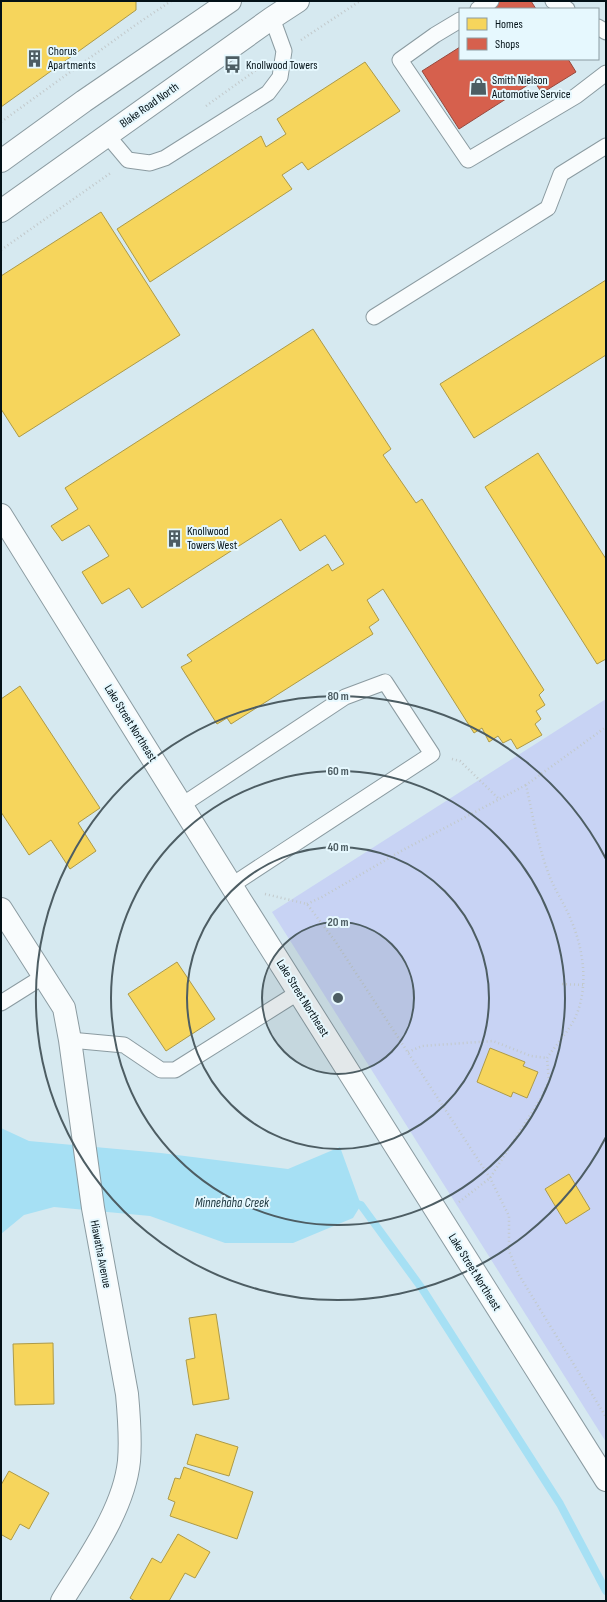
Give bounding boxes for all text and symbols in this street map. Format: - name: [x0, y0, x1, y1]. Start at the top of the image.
- legend: [459, 8, 599, 60]
- text: Homes: [495, 17, 523, 32]
- text: Shops: [495, 37, 520, 52]
- place label: Chorus Apartments: [47, 44, 96, 73]
- building icon: Chorus Apartments: [25, 48, 45, 68]
- bus stop icon: Knollwood Towers: [223, 55, 243, 75]
- place label: Knollwood Towers: [246, 58, 318, 73]
- place label: Smith Nielson Automotive Service: [491, 73, 571, 102]
- shop icon: Smith Nielson Automotive Service: [469, 77, 489, 97]
- street label: Blake Road North: [117, 80, 182, 131]
- place label: Knollwood Towers West: [187, 524, 238, 553]
- building icon: Knollwood Towers West: [164, 528, 184, 548]
- street label: Lake Street Northeast: [101, 682, 161, 765]
- text: 80 m: [327, 689, 349, 704]
- text: 60 m: [327, 764, 349, 779]
- text: 40 m: [327, 840, 349, 855]
- text: 20 m: [328, 915, 348, 930]
- street label: Lake Street Northeast: [273, 957, 333, 1040]
- centre of rings: [331, 991, 345, 1005]
- water label: Minnehaha Creek: [195, 1195, 270, 1211]
- street label: Hiawatha Avenue: [87, 1219, 114, 1289]
- street label: Lake Street Northeast: [445, 1231, 505, 1314]

